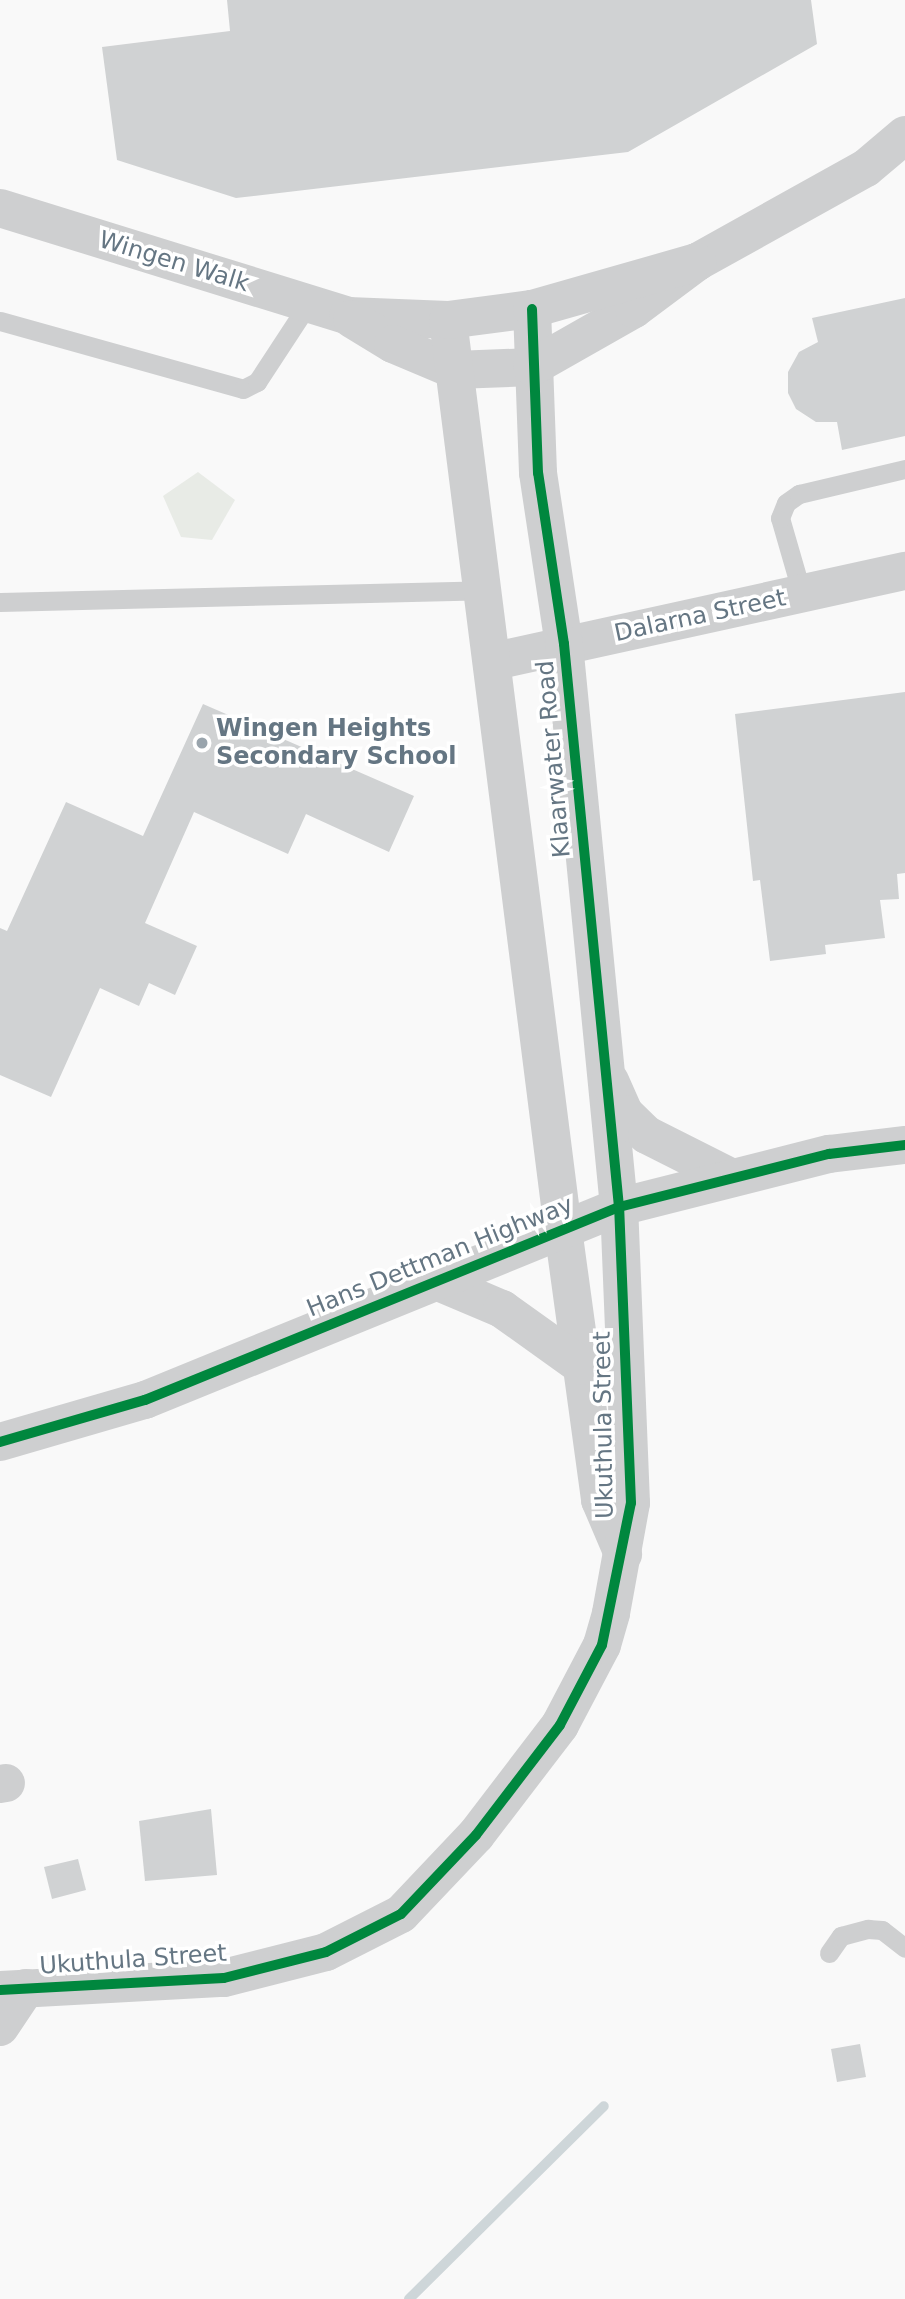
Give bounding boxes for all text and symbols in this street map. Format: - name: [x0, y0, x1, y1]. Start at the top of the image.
- street label: Wingen Walk: [95, 226, 253, 298]
- street label: Dalarna Street: [612, 584, 788, 648]
- street label: Klaarwater Road: [531, 659, 577, 859]
- place label: Wingen Heights Secondary School: [216, 715, 456, 771]
- marker: Wingen Heights Secondary School: [194, 735, 210, 751]
- street label: Hans Dettman Highway: [303, 1190, 577, 1324]
- street label: Ukuthula Street: [588, 1331, 620, 1519]
- street label: Ukuthula Street: [38, 1939, 228, 1981]

